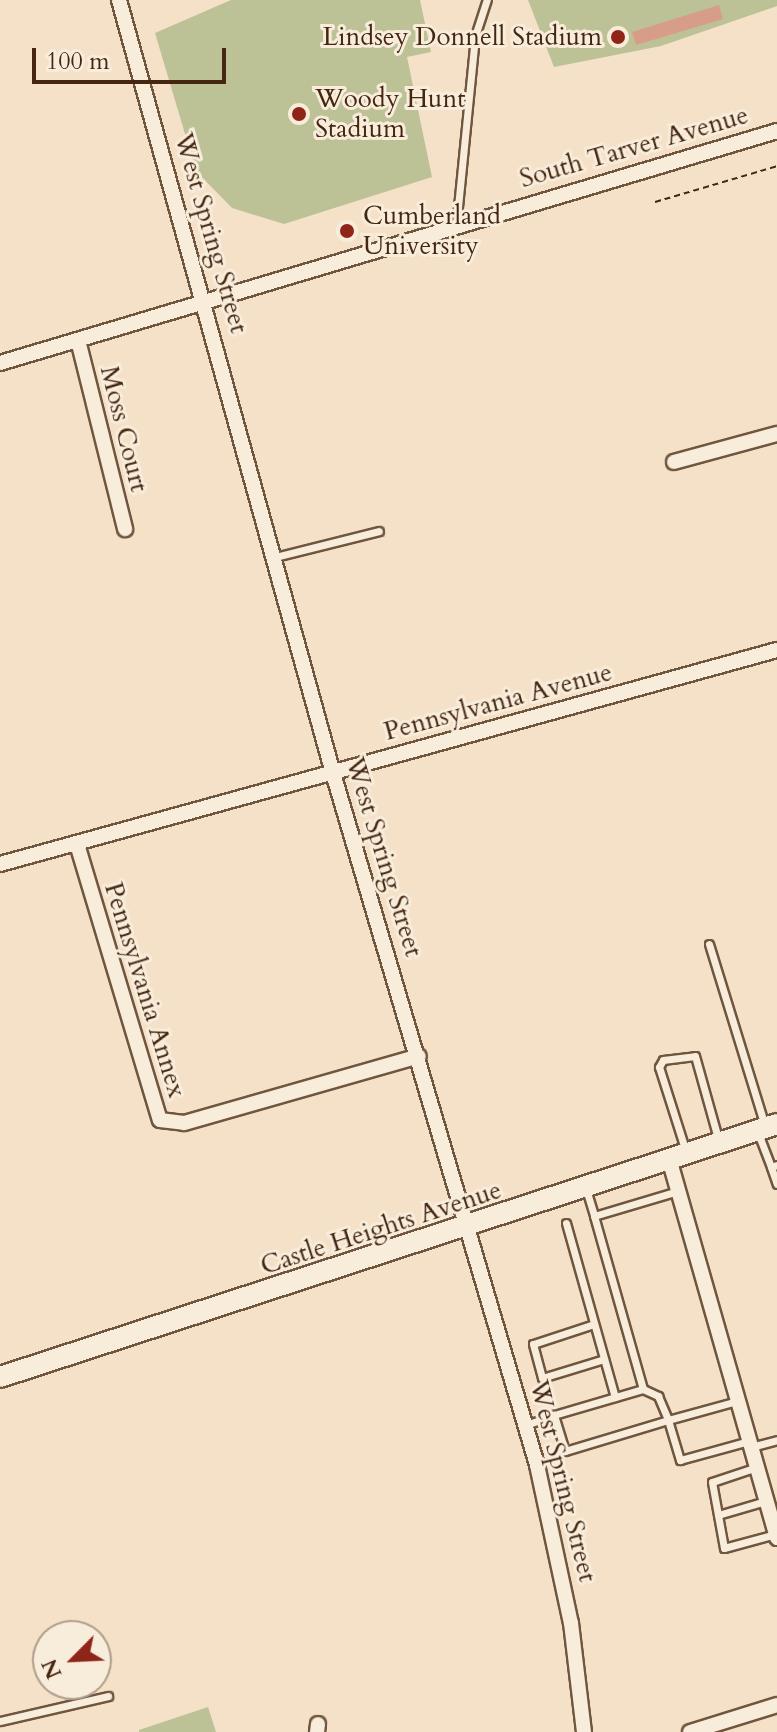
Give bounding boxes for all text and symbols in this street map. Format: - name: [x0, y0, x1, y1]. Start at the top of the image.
- place label: Lindsey Donnell Stadium: [322, 21, 602, 53]
- marker: Lindsey Donnell Stadium: [609, 28, 627, 46]
- scale bar: [36, 32, 230, 82]
- text: 100 m: [46, 45, 110, 78]
- place label: Woody Hunt Stadium: [315, 83, 465, 144]
- street label: South Tarver Avenue: [516, 99, 752, 195]
- marker: Woody Hunt Stadium: [290, 105, 308, 123]
- street label: West Spring Street: [167, 129, 255, 337]
- place label: Cumberland University: [363, 200, 501, 262]
- marker: Cumberland University: [338, 222, 356, 240]
- street label: Moss Court: [93, 363, 155, 495]
- street label: Pennsylvania Avenue: [381, 657, 615, 747]
- street label: West Spring Street: [339, 753, 429, 961]
- street label: Pennsylvania Annex: [97, 879, 193, 1101]
- street label: Castle Heights Avenue: [257, 1174, 505, 1282]
- street label: West Spring Street: [523, 1377, 603, 1585]
- north arrow: [32, 1620, 112, 1700]
- text: N: [34, 1654, 69, 1684]

